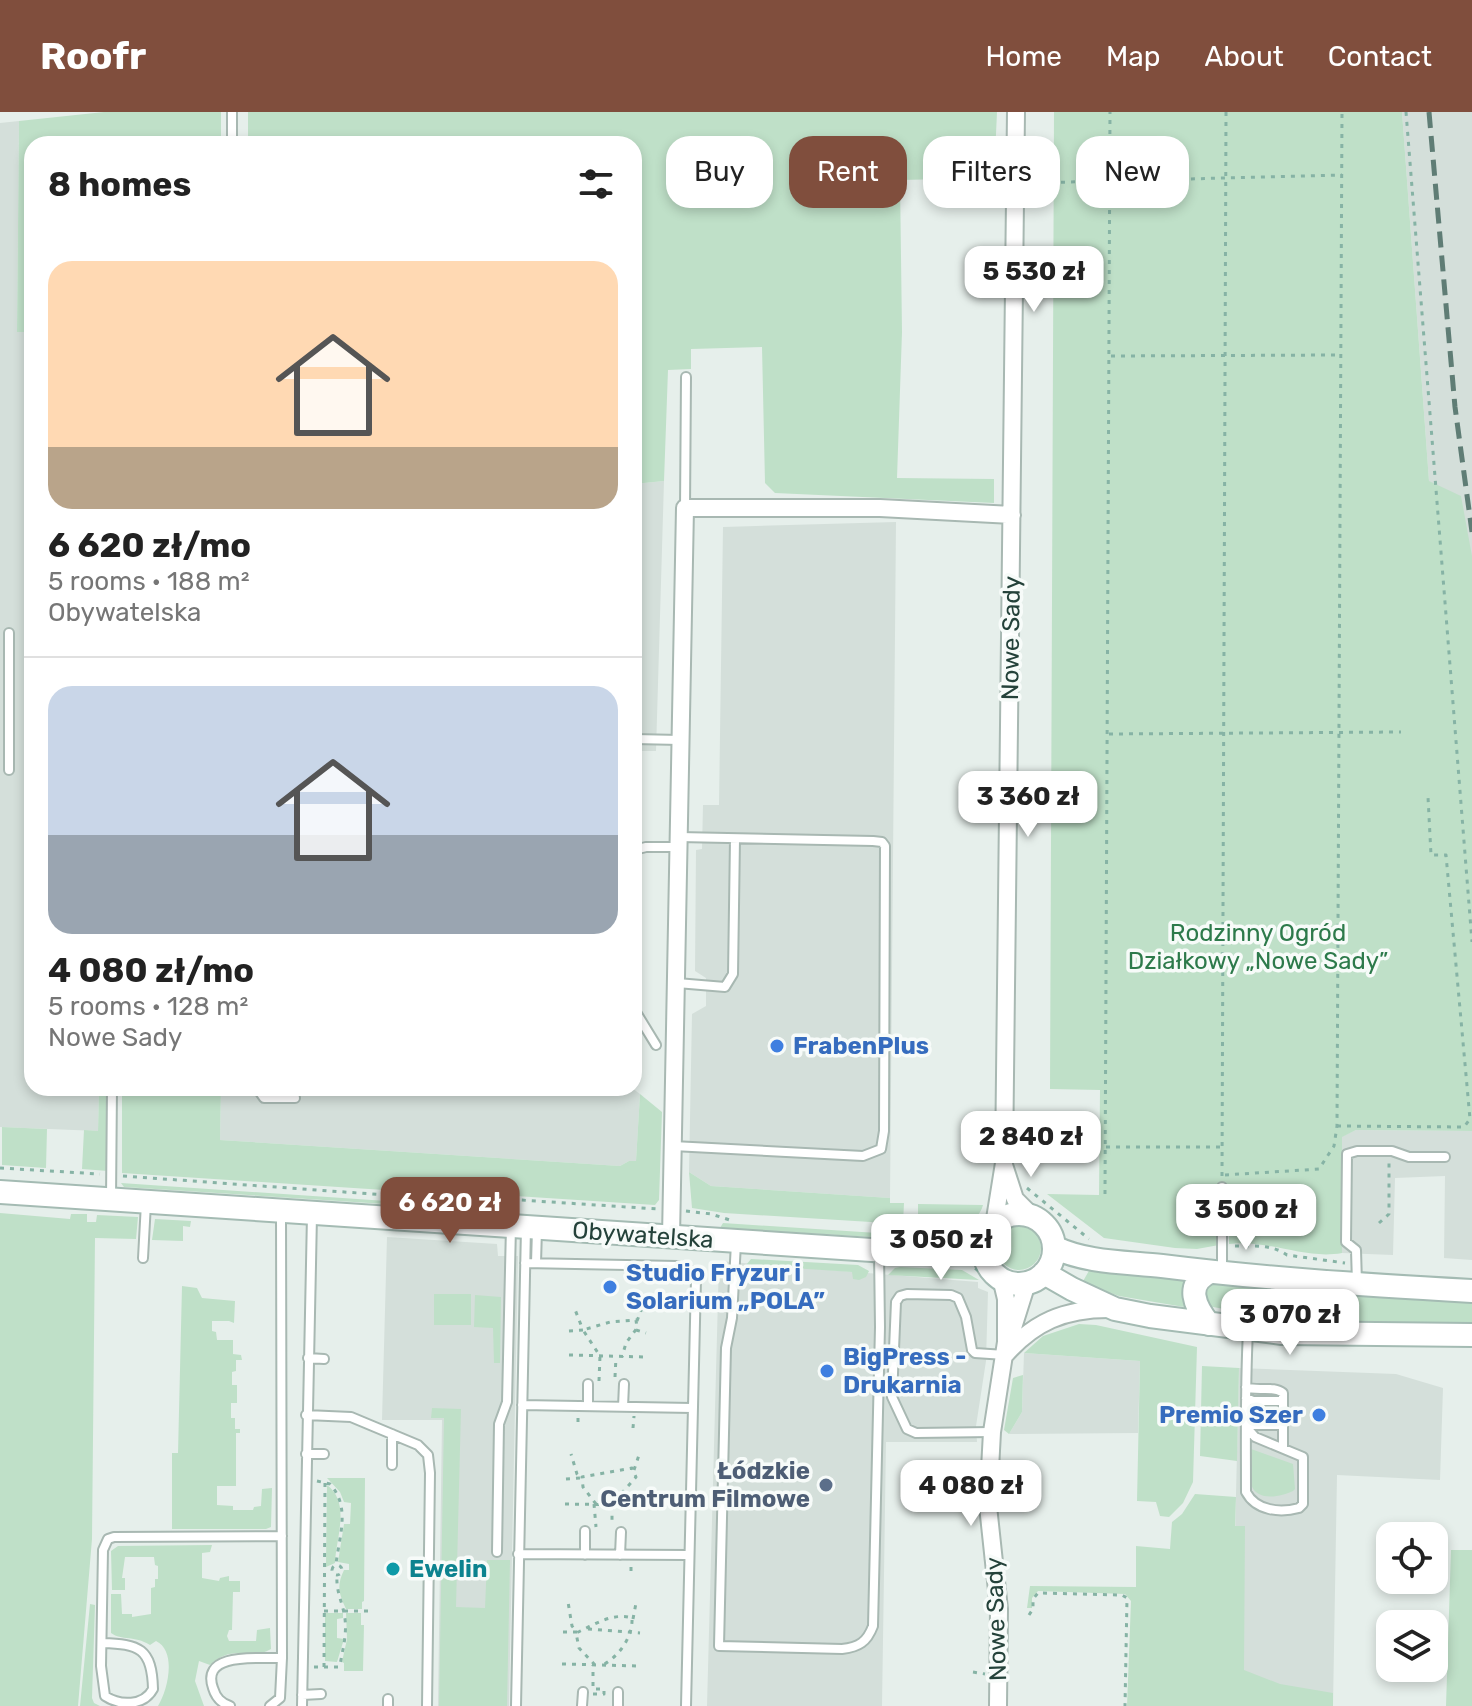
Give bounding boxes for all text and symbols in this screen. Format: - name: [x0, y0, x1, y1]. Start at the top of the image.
- text: Roofr: [40, 33, 146, 79]
- text: Home: [985, 40, 1062, 73]
- text: Map: [1106, 40, 1160, 73]
- text: About: [1204, 40, 1284, 73]
- text: Contact: [1328, 40, 1432, 73]
- chip: Buy: [666, 136, 773, 208]
- chip: Rent: [789, 136, 907, 208]
- chip: Filters: [923, 136, 1060, 208]
- chip: New: [1076, 136, 1189, 208]
- icon: filters: [574, 162, 618, 206]
- text: 8 homes: [48, 164, 191, 205]
- pin: 5 530 zł: [951, 246, 1117, 314]
- text: 5 530 zł: [983, 256, 1085, 287]
- icon: home: [261, 313, 405, 457]
- text: 6 620 zł/mo: [48, 525, 251, 566]
- text: 5 rooms · 188 m²: [48, 566, 250, 597]
- street label: Nowe Sady: [996, 576, 1026, 700]
- text: Obywatelska: [48, 597, 201, 628]
- icon: home: [261, 738, 405, 882]
- pin: 3 360 zł: [945, 771, 1111, 839]
- text: 3 360 zł: [976, 781, 1080, 812]
- park label: Rodzinny Ogród Działkowy „Nowe Sady”: [1128, 919, 1388, 975]
- text: 4 080 zł/mo: [48, 950, 254, 991]
- text: 5 rooms · 128 m²: [48, 991, 248, 1022]
- text: Nowe Sady: [48, 1022, 182, 1053]
- place label: FrabenPlus: [793, 1032, 929, 1060]
- marker: FrabenPlus: [768, 1037, 786, 1055]
- pin: 2 840 zł: [948, 1111, 1114, 1179]
- text: 2 840 zł: [979, 1121, 1083, 1152]
- pin: 6 620 zł: [367, 1177, 533, 1245]
- pin: 3 500 zł: [1163, 1184, 1329, 1252]
- text: 6 620 zł: [399, 1187, 501, 1218]
- text: 3 500 zł: [1194, 1194, 1298, 1225]
- pin: 3 050 zł: [858, 1214, 1024, 1282]
- street label: Obywatelska: [571, 1216, 715, 1254]
- text: 3 050 zł: [889, 1224, 993, 1255]
- place label: Studio Fryzur i Solarium „POLA”: [626, 1259, 825, 1315]
- marker: Studio Fryzur i Solarium „POLA”: [601, 1278, 619, 1296]
- pin: 3 070 zł: [1207, 1289, 1373, 1357]
- text: 3 070 zł: [1239, 1299, 1341, 1330]
- place label: BigPress - Drukarnia: [843, 1343, 966, 1399]
- marker: BigPress - Drukarnia: [818, 1362, 836, 1380]
- place label: Premio Szer: [1159, 1401, 1303, 1429]
- marker: Premio Szer: [1310, 1406, 1328, 1424]
- place label: Łódzkie Centrum Filmowe: [600, 1457, 810, 1513]
- pin: 4 080 zł: [888, 1460, 1054, 1528]
- text: 4 080 zł: [918, 1470, 1024, 1501]
- marker: Łódzkie Centrum Filmowe: [817, 1476, 835, 1494]
- map controls: [1376, 1522, 1448, 1682]
- button: locate: [1376, 1522, 1448, 1594]
- place label: Ewelin: [409, 1555, 487, 1583]
- street label: Nowe Sady: [980, 1557, 1012, 1681]
- marker: Ewelin: [384, 1560, 402, 1578]
- button: layers: [1376, 1610, 1448, 1682]

